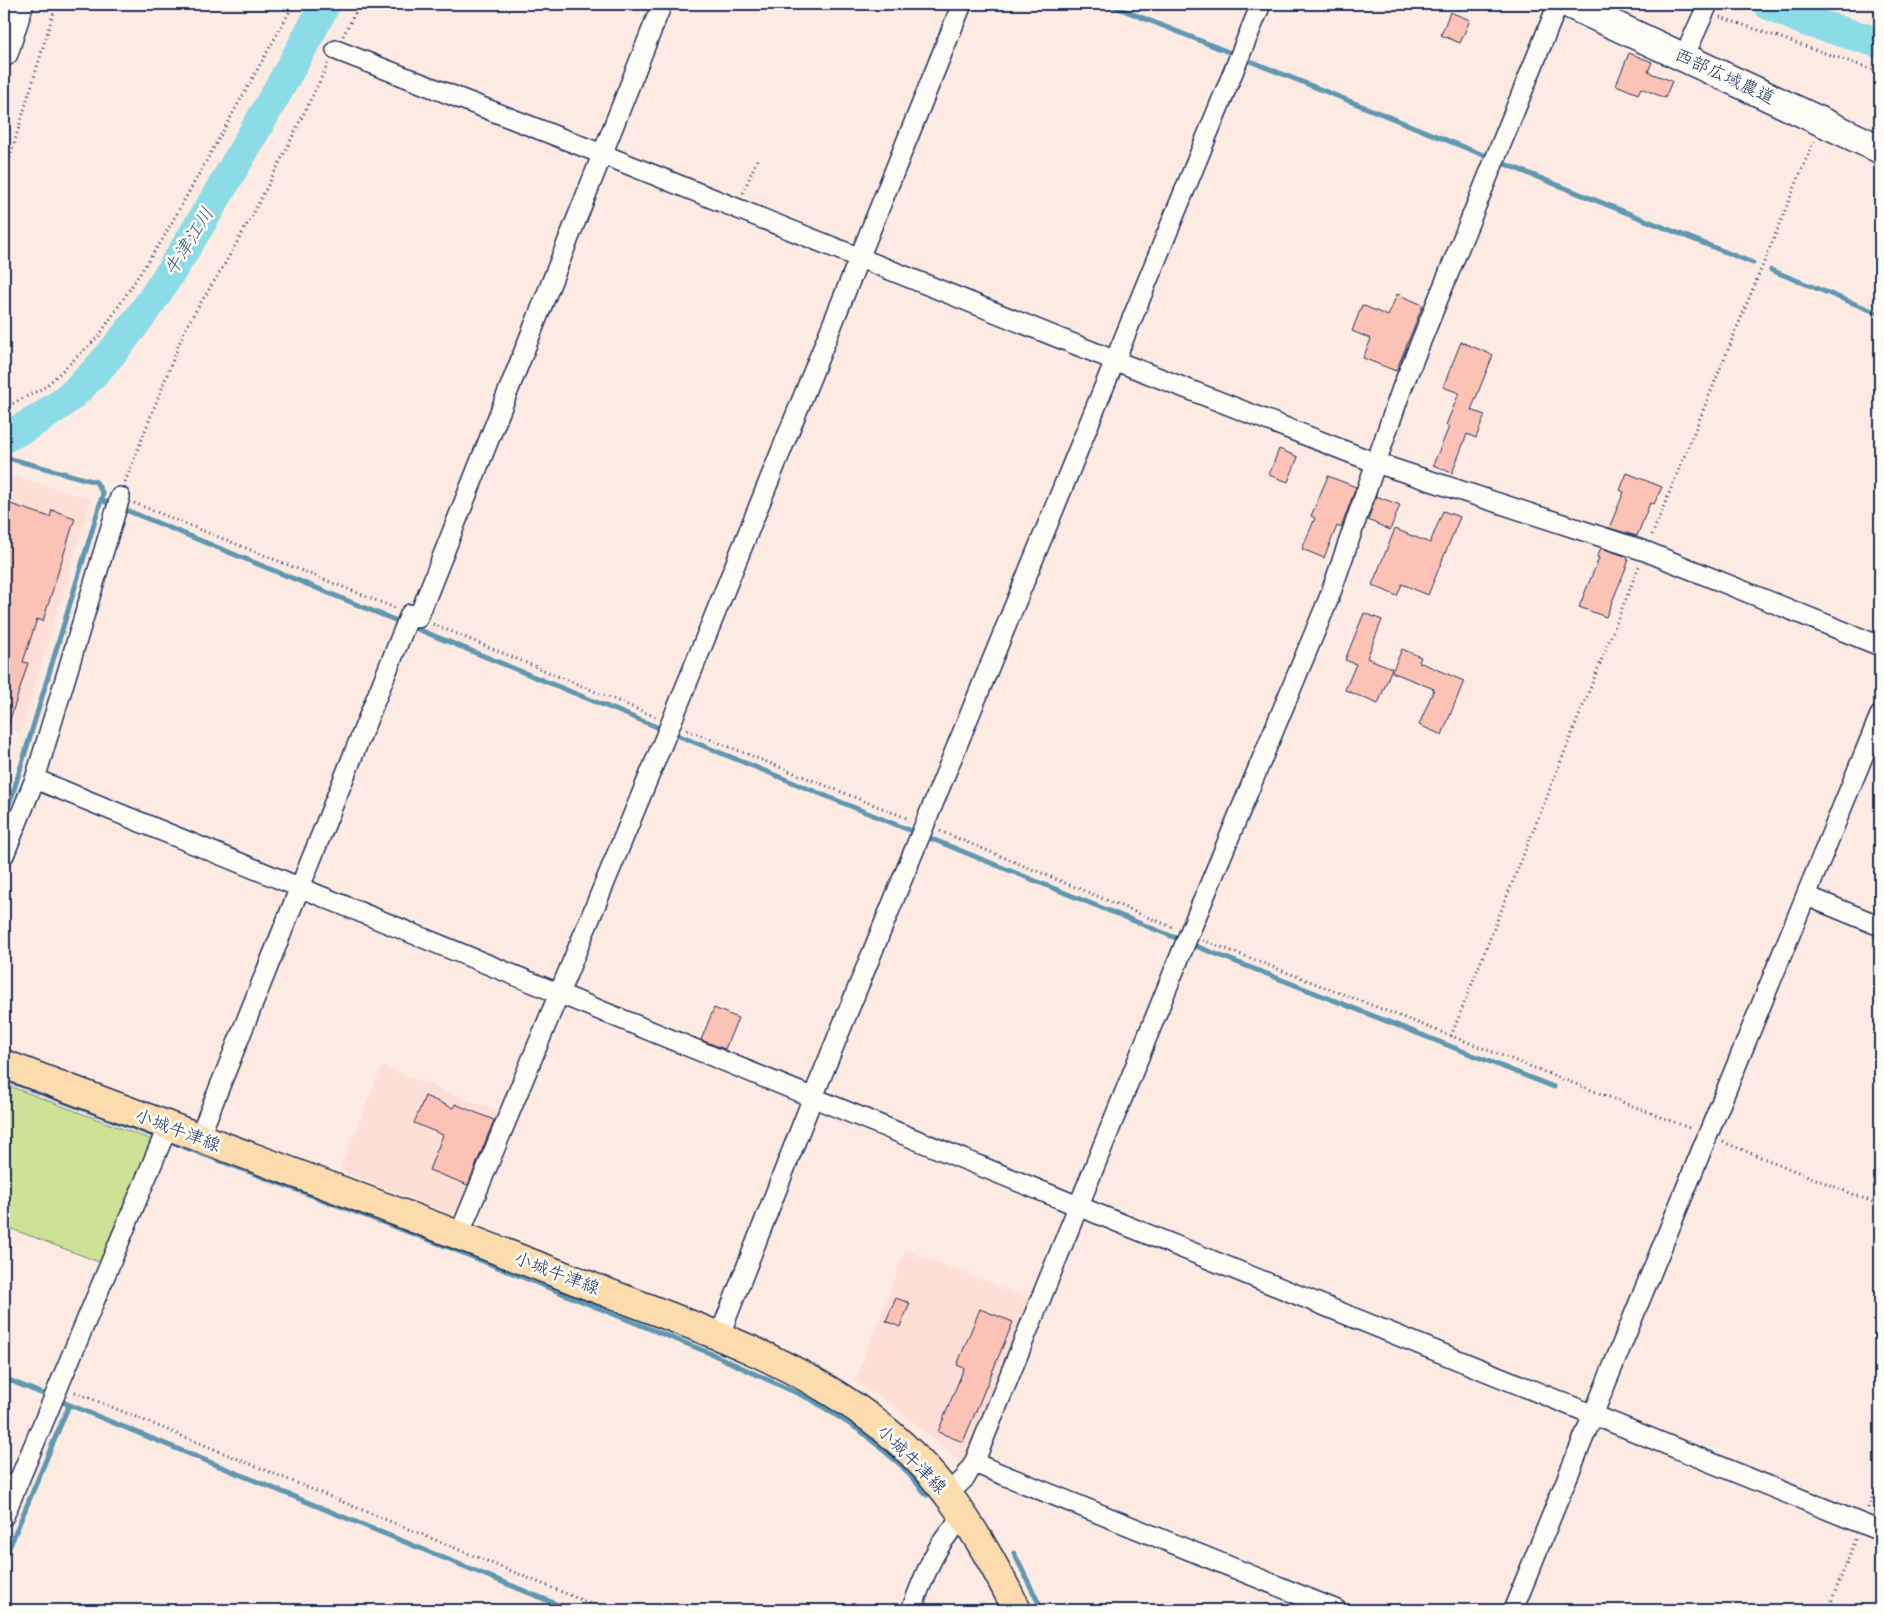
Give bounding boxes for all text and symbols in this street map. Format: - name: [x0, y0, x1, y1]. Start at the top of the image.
- street label: 西部広域農道: [1669, 39, 1781, 113]
- water label: 牛津江川: [154, 200, 223, 282]
- street label: 小城牛津線: [130, 1099, 226, 1161]
- street label: 小城牛津線: [509, 1242, 605, 1304]
- street label: 小城牛津線: [869, 1416, 955, 1502]

